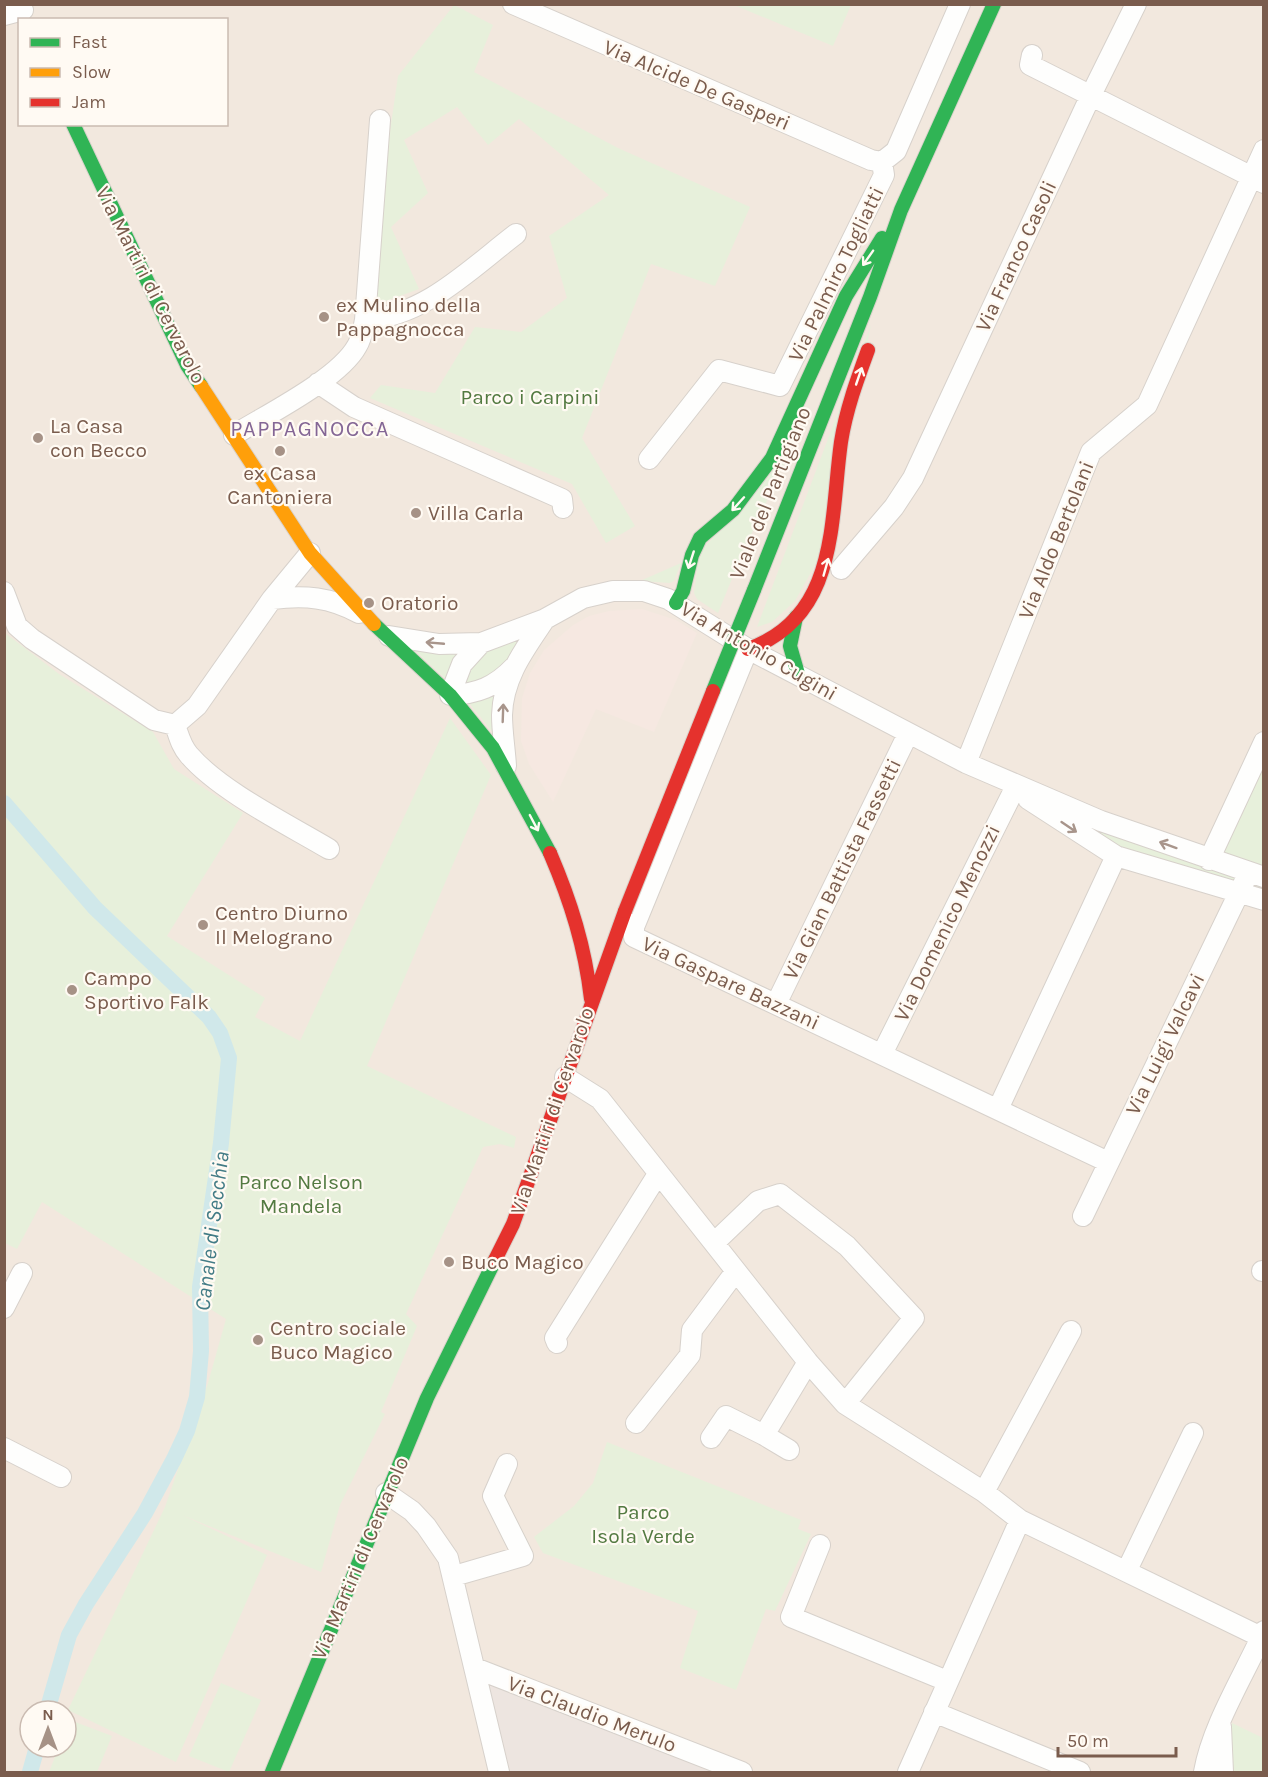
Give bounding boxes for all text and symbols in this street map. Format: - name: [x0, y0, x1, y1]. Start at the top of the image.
- legend: [18, 18, 228, 126]
- text: Fast: [72, 31, 107, 53]
- street label: Via Alcide De Gasperi: [600, 35, 794, 135]
- text: Slow: [72, 61, 111, 83]
- text: Jam: [72, 91, 106, 113]
- street label: Via Franco Casoli: [971, 177, 1061, 335]
- street label: Via Martiri di Cervarolo: [91, 182, 211, 388]
- street label: Via Palmiro Togliatti: [783, 183, 889, 365]
- one-way arrow: [862, 250, 874, 266]
- place label: ex Mulino della Pappagnocca: [336, 293, 481, 341]
- marker: ex Mulino della Pappagnocca: [317, 310, 331, 324]
- one-way arrow: [854, 367, 865, 386]
- park label: Parco i Carpini: [461, 385, 599, 409]
- street label: Viale del Partigiano: [724, 403, 816, 583]
- place label: La Casa con Becco: [50, 414, 147, 462]
- district label: PAPPAGNOCCA: [230, 416, 390, 442]
- marker: La Casa con Becco: [31, 431, 45, 445]
- marker: ex Casa Cantoniera: [273, 444, 287, 458]
- street label: Via Aldo Bertolani: [1013, 457, 1099, 623]
- place label: ex Casa Cantoniera: [227, 461, 333, 509]
- one-way arrow: [731, 496, 745, 511]
- place label: Villa Carla: [428, 501, 524, 525]
- marker: Villa Carla: [409, 506, 423, 520]
- one-way arrow: [684, 550, 695, 569]
- one-way arrow: [821, 558, 832, 577]
- place label: Oratorio: [381, 591, 458, 615]
- marker: Oratorio: [362, 596, 376, 610]
- street label: Via Antonio Cugini: [676, 596, 842, 706]
- one-way arrow: [425, 638, 445, 649]
- one-way arrow: [498, 704, 509, 724]
- street label: Via Gian Battista Fassetti: [778, 755, 906, 983]
- one-way arrow: [528, 814, 540, 831]
- street label: Via Domenico Menozzi: [889, 821, 1005, 1025]
- one-way arrow: [1060, 821, 1077, 833]
- one-way arrow: [1159, 839, 1178, 850]
- place label: Centro Diurno Il Melograno: [215, 901, 348, 949]
- marker: Centro Diurno Il Melograno: [196, 918, 210, 932]
- street label: Via Gaspare Bazzani: [638, 931, 824, 1035]
- place label: Campo Sportivo Falk: [84, 966, 209, 1014]
- street label: Via Luigi Valcavi: [1120, 969, 1210, 1119]
- marker: Campo Sportivo Falk: [65, 983, 79, 997]
- street label: Via Martiri di Cervarolo: [505, 1004, 599, 1218]
- water label: Canale di Secchia: [189, 1150, 235, 1312]
- park label: Parco Nelson Mandela: [239, 1170, 363, 1218]
- place label: Buco Magico: [461, 1250, 584, 1274]
- marker: Buco Magico: [442, 1255, 456, 1269]
- place label: Centro sociale Buco Magico: [270, 1316, 406, 1364]
- marker: Centro sociale Buco Magico: [251, 1333, 265, 1347]
- street label: Via Martiri di Cervarolo: [306, 1453, 414, 1663]
- park label: Parco Isola Verde: [591, 1500, 695, 1548]
- street label: Via Claudio Merulo: [504, 1671, 680, 1757]
- north arrow: [18, 1699, 78, 1759]
- text: N: [42, 1705, 54, 1724]
- scale bar: [1058, 1720, 1176, 1758]
- text: 50 m: [1067, 1730, 1109, 1752]

